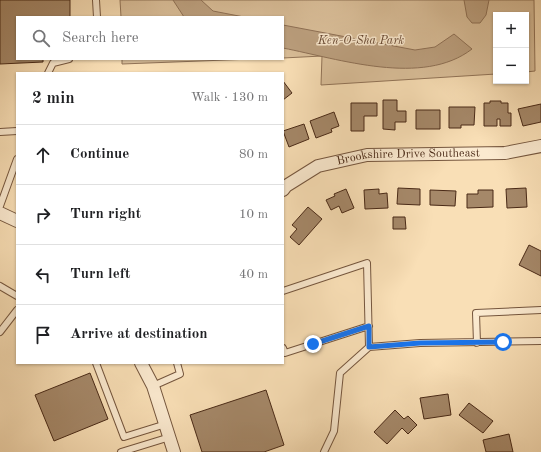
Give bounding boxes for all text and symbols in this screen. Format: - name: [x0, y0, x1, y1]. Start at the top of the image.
- map controls: [493, 12, 529, 84]
- button: +: [493, 12, 529, 48]
- search box: [16, 16, 284, 60]
- icon: search: [30, 27, 52, 49]
- text: Search here: [62, 31, 139, 46]
- park label: Ken-O-Sha Park: [317, 35, 404, 47]
- button: −: [493, 48, 529, 84]
- text: 2 min: [32, 90, 75, 107]
- text: Walk · 130 m: [191, 91, 268, 104]
- icon: ahead: [32, 144, 54, 166]
- text: Continue: [70, 147, 129, 162]
- street label: Brookshire Drive Southeast: [336, 147, 480, 168]
- text: 80 m: [239, 148, 268, 161]
- icon: right: [32, 204, 54, 226]
- text: Turn right: [70, 207, 141, 222]
- text: 10 m: [239, 208, 268, 221]
- icon: left: [32, 264, 54, 286]
- text: Turn left: [70, 267, 130, 282]
- text: 40 m: [239, 268, 268, 281]
- icon: arrive: [32, 324, 54, 346]
- text: Arrive at destination: [70, 327, 208, 342]
- route start: [494, 333, 512, 351]
- route end: [304, 335, 322, 353]

